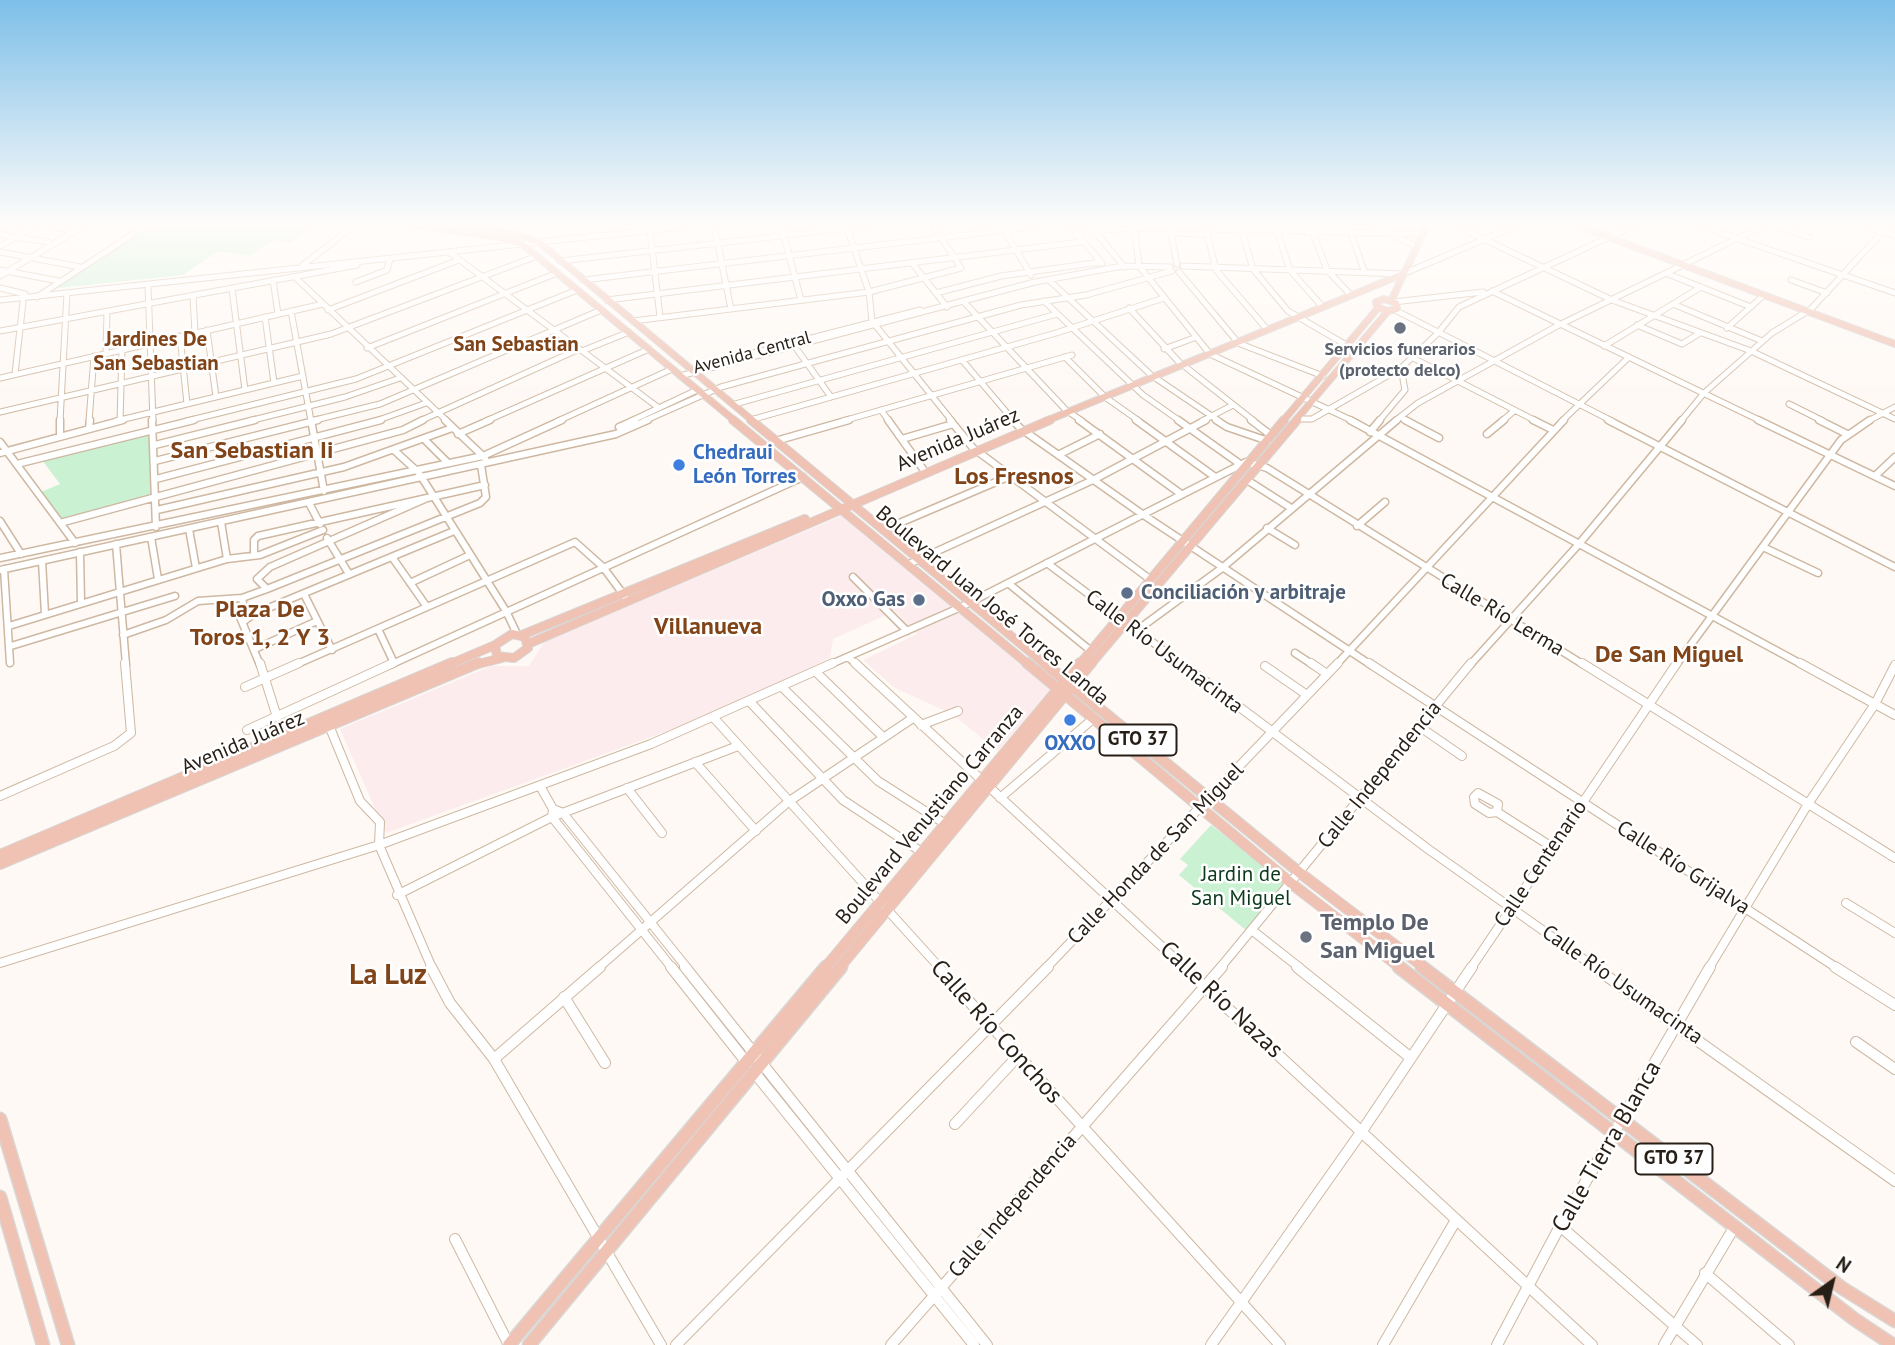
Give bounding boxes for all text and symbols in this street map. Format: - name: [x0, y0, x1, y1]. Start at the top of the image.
- marker: Servicios funerarios (protecto delco): [1392, 320, 1408, 336]
- district label: Jardines De San Sebastian: [93, 327, 219, 377]
- street label: Avenida Central: [691, 327, 813, 379]
- district label: San Sebastian: [453, 332, 579, 358]
- place label: Servicios funerarios (protecto delco): [1325, 339, 1475, 382]
- street label: Avenida Juárez: [893, 403, 1023, 477]
- district label: San Sebastian Ii: [171, 437, 333, 465]
- place label: Chedraui León Torres: [693, 440, 796, 490]
- marker: Chedraui León Torres: [671, 457, 687, 473]
- district label: Los Fresnos: [954, 463, 1074, 491]
- street label: Boulevard Juan José Torres Landa: [870, 501, 1114, 711]
- street label: Calle Río Lerma: [1435, 568, 1569, 662]
- place label: Conciliación y arbitraje: [1141, 580, 1346, 606]
- street label: Calle Río Usumacinta: [1080, 585, 1248, 719]
- marker: Conciliación y arbitraje: [1119, 585, 1135, 601]
- place label: Oxxo Gas: [822, 587, 905, 613]
- marker: Oxxo Gas: [911, 592, 927, 608]
- district label: Plaza De Toros 1, 2 Y 3: [190, 596, 330, 652]
- district label: Villanueva: [654, 613, 762, 641]
- district label: De San Miguel: [1595, 641, 1743, 669]
- street label: Calle Independencia: [1313, 696, 1447, 854]
- street label: Boulevard Venustiano Carranza: [831, 700, 1029, 930]
- street label: Avenida Juárez: [178, 706, 308, 780]
- marker: OXXO: [1062, 712, 1078, 728]
- road number: GTO 37: [1100, 724, 1176, 755]
- place label: OXXO: [1044, 731, 1096, 757]
- street label: Calle Honda de San Miguel: [1063, 758, 1249, 950]
- street label: Calle Centenario: [1489, 796, 1593, 932]
- street label: Calle Río Grijalva: [1612, 816, 1754, 920]
- park label: Jardin de San Miguel: [1191, 862, 1291, 912]
- place label: Templo De San Miguel: [1320, 909, 1434, 965]
- street label: Calle Río Usumacinta: [1537, 920, 1707, 1050]
- marker: Templo De San Miguel: [1298, 929, 1314, 945]
- street label: Calle Río Nazas: [1153, 935, 1289, 1065]
- street label: Calle Río Conchos: [924, 954, 1068, 1110]
- district label: La Luz: [349, 959, 427, 993]
- street label: Calle Tierra Blanca: [1546, 1056, 1668, 1238]
- street label: Calle Independencia: [944, 1129, 1082, 1283]
- road number: GTO 37: [1636, 1144, 1712, 1175]
- north arrow: [1797, 1247, 1867, 1317]
- text: N: [1832, 1251, 1856, 1278]

